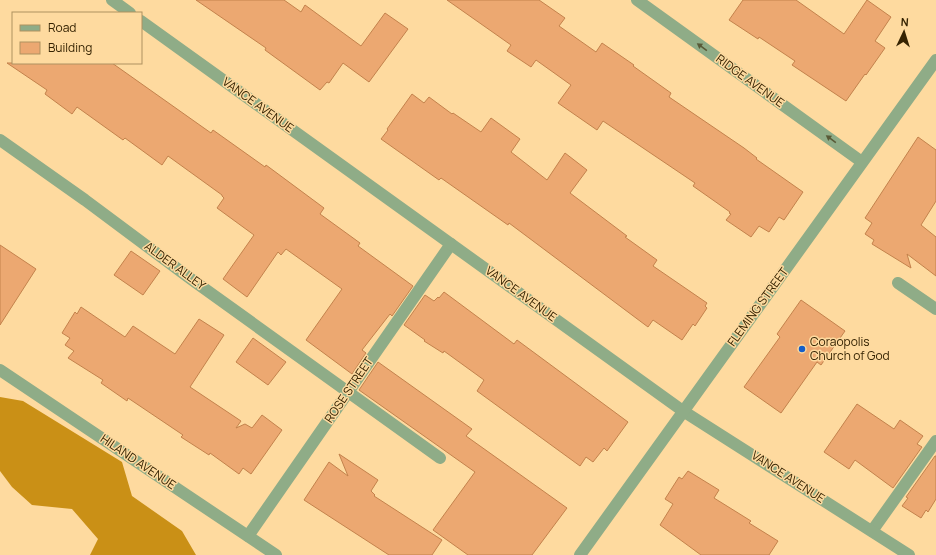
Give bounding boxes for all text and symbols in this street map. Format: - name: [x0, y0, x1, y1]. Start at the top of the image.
- legend: [12, 12, 142, 64]
- north arrow: [884, 12, 924, 52]
- text: N: [900, 14, 909, 29]
- text: Road: [48, 19, 76, 36]
- text: Building: [48, 39, 92, 56]
- one-way arrow: [697, 43, 708, 51]
- street label: RIDGE AVENUE: [713, 50, 788, 111]
- street label: VANCE AVENUE: [219, 73, 298, 136]
- one-way arrow: [825, 135, 836, 143]
- street label: ALDER ALLEY: [141, 238, 210, 294]
- street label: VANCE AVENUE: [482, 262, 561, 325]
- street label: FLEMING STREET: [723, 263, 793, 350]
- place label: Coraopolis Church of God: [810, 333, 890, 364]
- marker: Coraopolis Church of God: [797, 344, 807, 354]
- street label: ROSE STREET: [320, 353, 377, 426]
- street label: HILAND AVENUE: [97, 430, 180, 493]
- street label: VANCE AVENUE: [748, 446, 828, 507]

